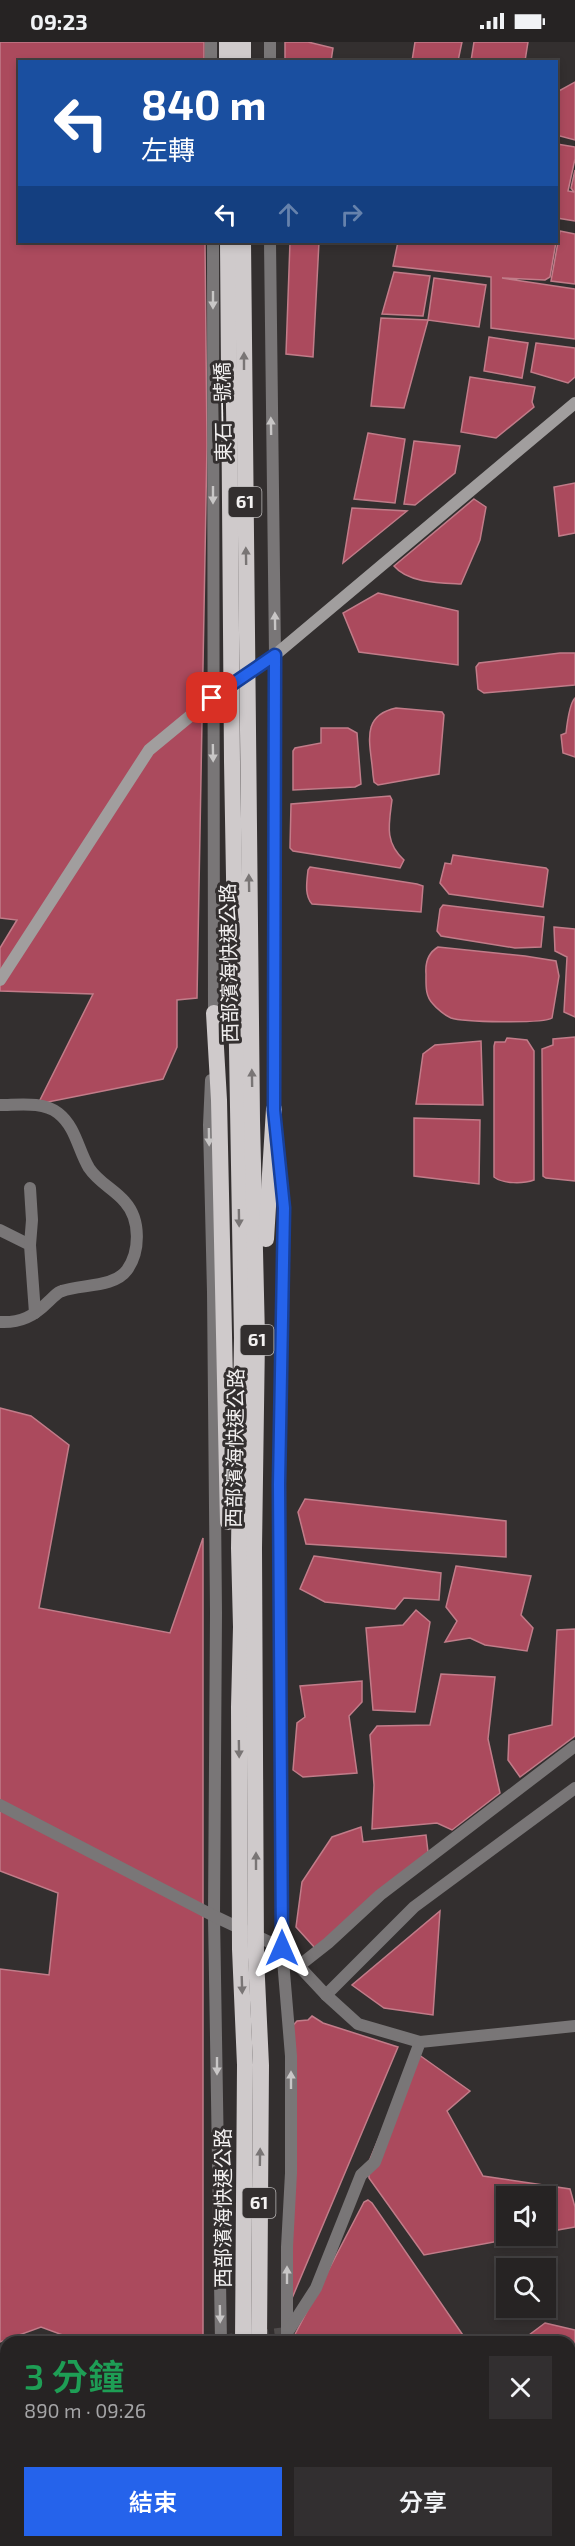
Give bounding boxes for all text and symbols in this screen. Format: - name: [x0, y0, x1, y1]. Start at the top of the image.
- text: 09:23: [30, 8, 88, 34]
- text: 840 m: [141, 78, 267, 128]
- icon: left: [42, 84, 120, 162]
- text: 左轉: [141, 133, 195, 165]
- icon: left: [209, 198, 242, 231]
- icon: ahead: [272, 198, 305, 231]
- icon: right: [335, 198, 368, 231]
- one-way arrow: [208, 290, 218, 309]
- one-way arrow: [239, 352, 249, 371]
- street label: 東石一號橋: [209, 362, 235, 462]
- one-way arrow: [267, 417, 276, 436]
- one-way arrow: [208, 485, 218, 504]
- road number: 61: [228, 487, 262, 517]
- one-way arrow: [241, 547, 250, 566]
- one-way arrow: [270, 612, 279, 631]
- pin: [186, 672, 237, 723]
- icon: arrive: [195, 681, 228, 714]
- one-way arrow: [208, 743, 218, 762]
- one-way arrow: [244, 873, 254, 892]
- street label: 西部濱海快速公路: [215, 883, 241, 1043]
- one-way arrow: [247, 1068, 257, 1087]
- one-way arrow: [205, 1127, 214, 1146]
- one-way arrow: [235, 1209, 244, 1228]
- road number: 61: [240, 1325, 274, 1355]
- street label: 西部濱海快速公路: [221, 1368, 247, 1528]
- one-way arrow: [235, 1740, 244, 1759]
- one-way arrow: [251, 1851, 261, 1870]
- position arrow: [250, 1916, 314, 1980]
- one-way arrow: [237, 1976, 246, 1995]
- one-way arrow: [212, 2056, 222, 2075]
- one-way arrow: [286, 2070, 296, 2089]
- street label: 西部濱海快速公路: [210, 2128, 234, 2288]
- one-way arrow: [255, 2148, 265, 2167]
- map controls: [496, 2186, 556, 2318]
- button: sound: [496, 2186, 556, 2246]
- road number: 61: [242, 2188, 276, 2218]
- button: search: [496, 2258, 556, 2318]
- one-way arrow: [282, 2265, 292, 2284]
- one-way arrow: [216, 2304, 225, 2323]
- text: 3 分鐘: [24, 2354, 124, 2397]
- button: close: [489, 2356, 552, 2419]
- text: 890 m · 09:26: [24, 2398, 146, 2422]
- button: 結束: [24, 2467, 282, 2536]
- button: 分享: [294, 2467, 552, 2536]

